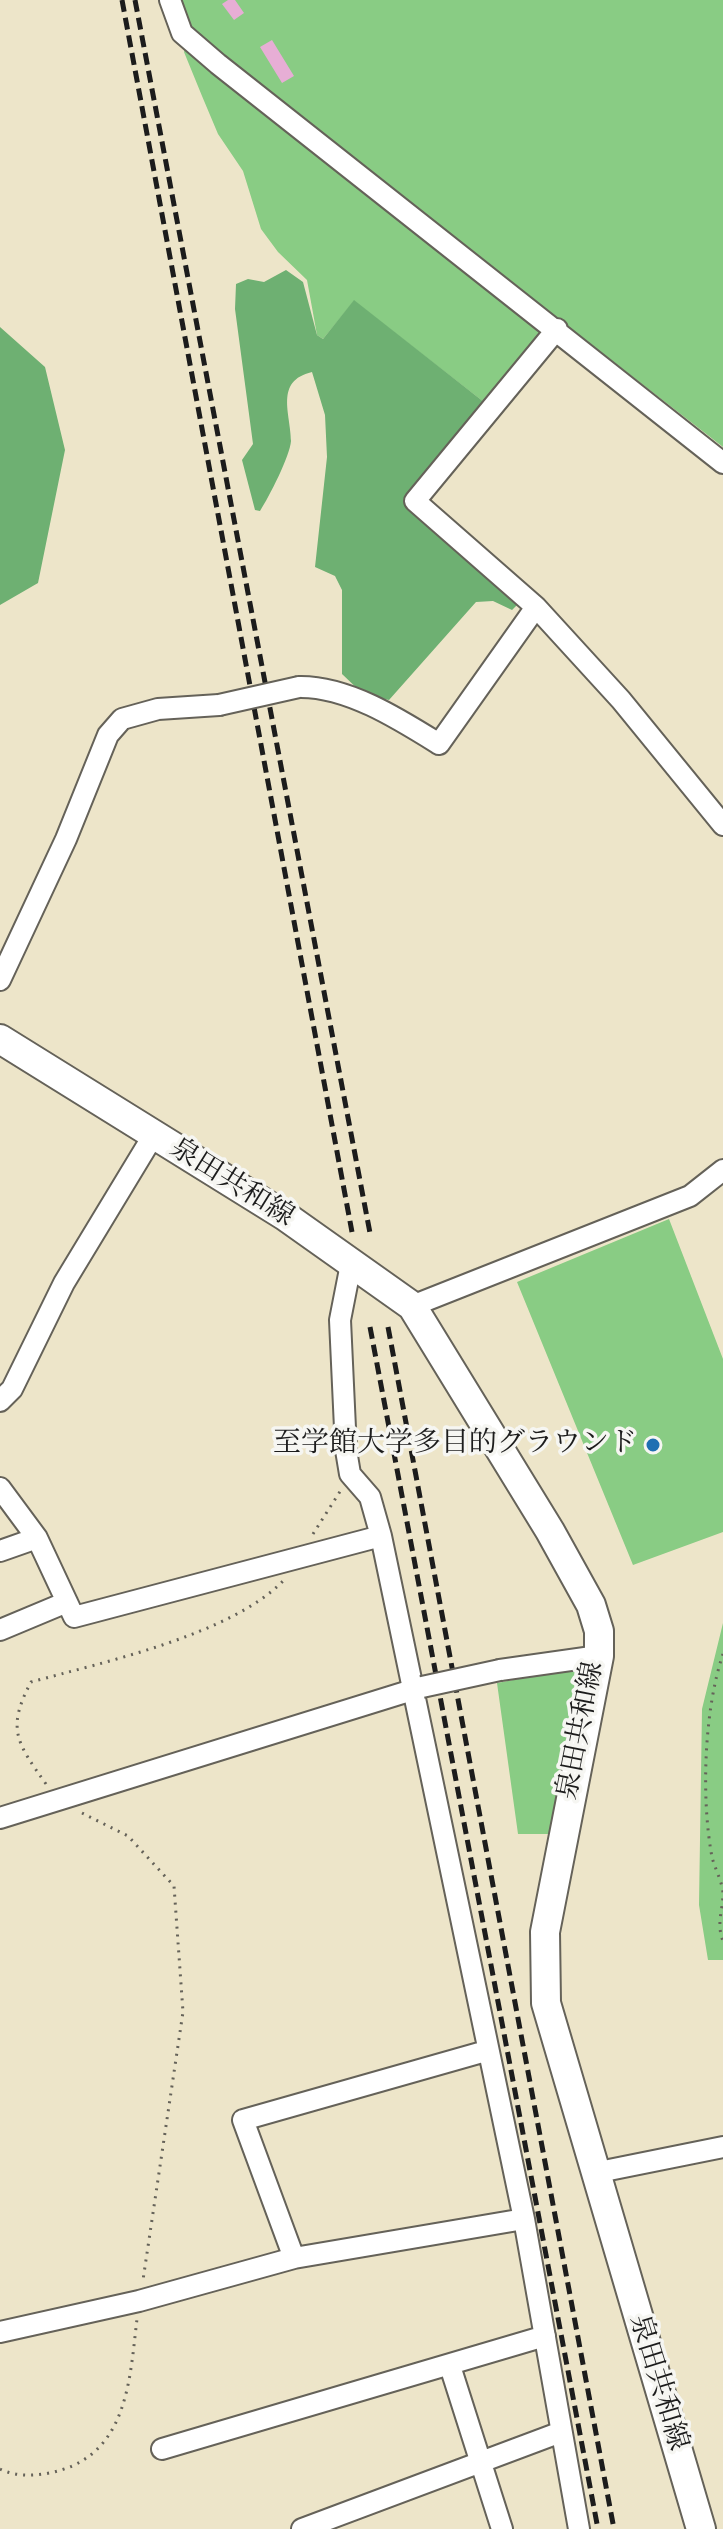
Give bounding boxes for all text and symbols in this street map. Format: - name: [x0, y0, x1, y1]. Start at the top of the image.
- street label: 泉田共和線: [163, 1133, 299, 1235]
- place label: 至学館大学多目的グラウンド: [273, 1428, 637, 1462]
- marker: 至学館大学多目的グラウンド: [644, 1436, 662, 1454]
- street label: 泉田共和線: [552, 1659, 612, 1803]
- street label: 泉田共和線: [620, 2311, 694, 2455]

